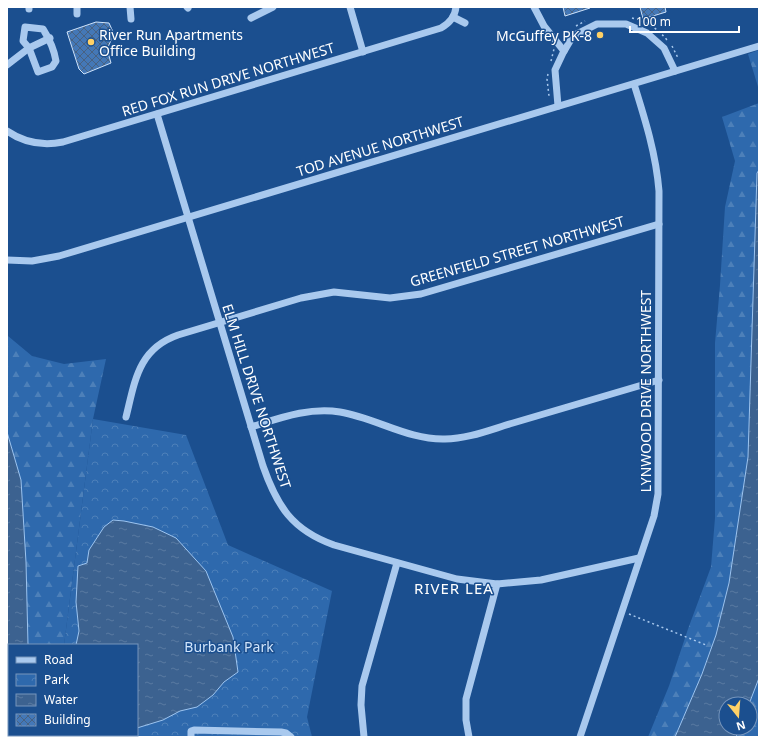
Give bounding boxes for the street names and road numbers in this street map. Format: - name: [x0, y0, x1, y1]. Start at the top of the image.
- street label: RED FOX RUN DRIVE NORTHWEST: [119, 37, 337, 120]
- street label: TOD AVENUE NORTHWEST: [294, 111, 466, 181]
- street label: GREENFIELD STREET NORTHWEST: [408, 211, 627, 291]
- street label: LYNWOOD DRIVE NORTHWEST: [636, 290, 655, 492]
- street label: ELM HILL DRIVE NORTHWEST: [218, 301, 296, 491]

